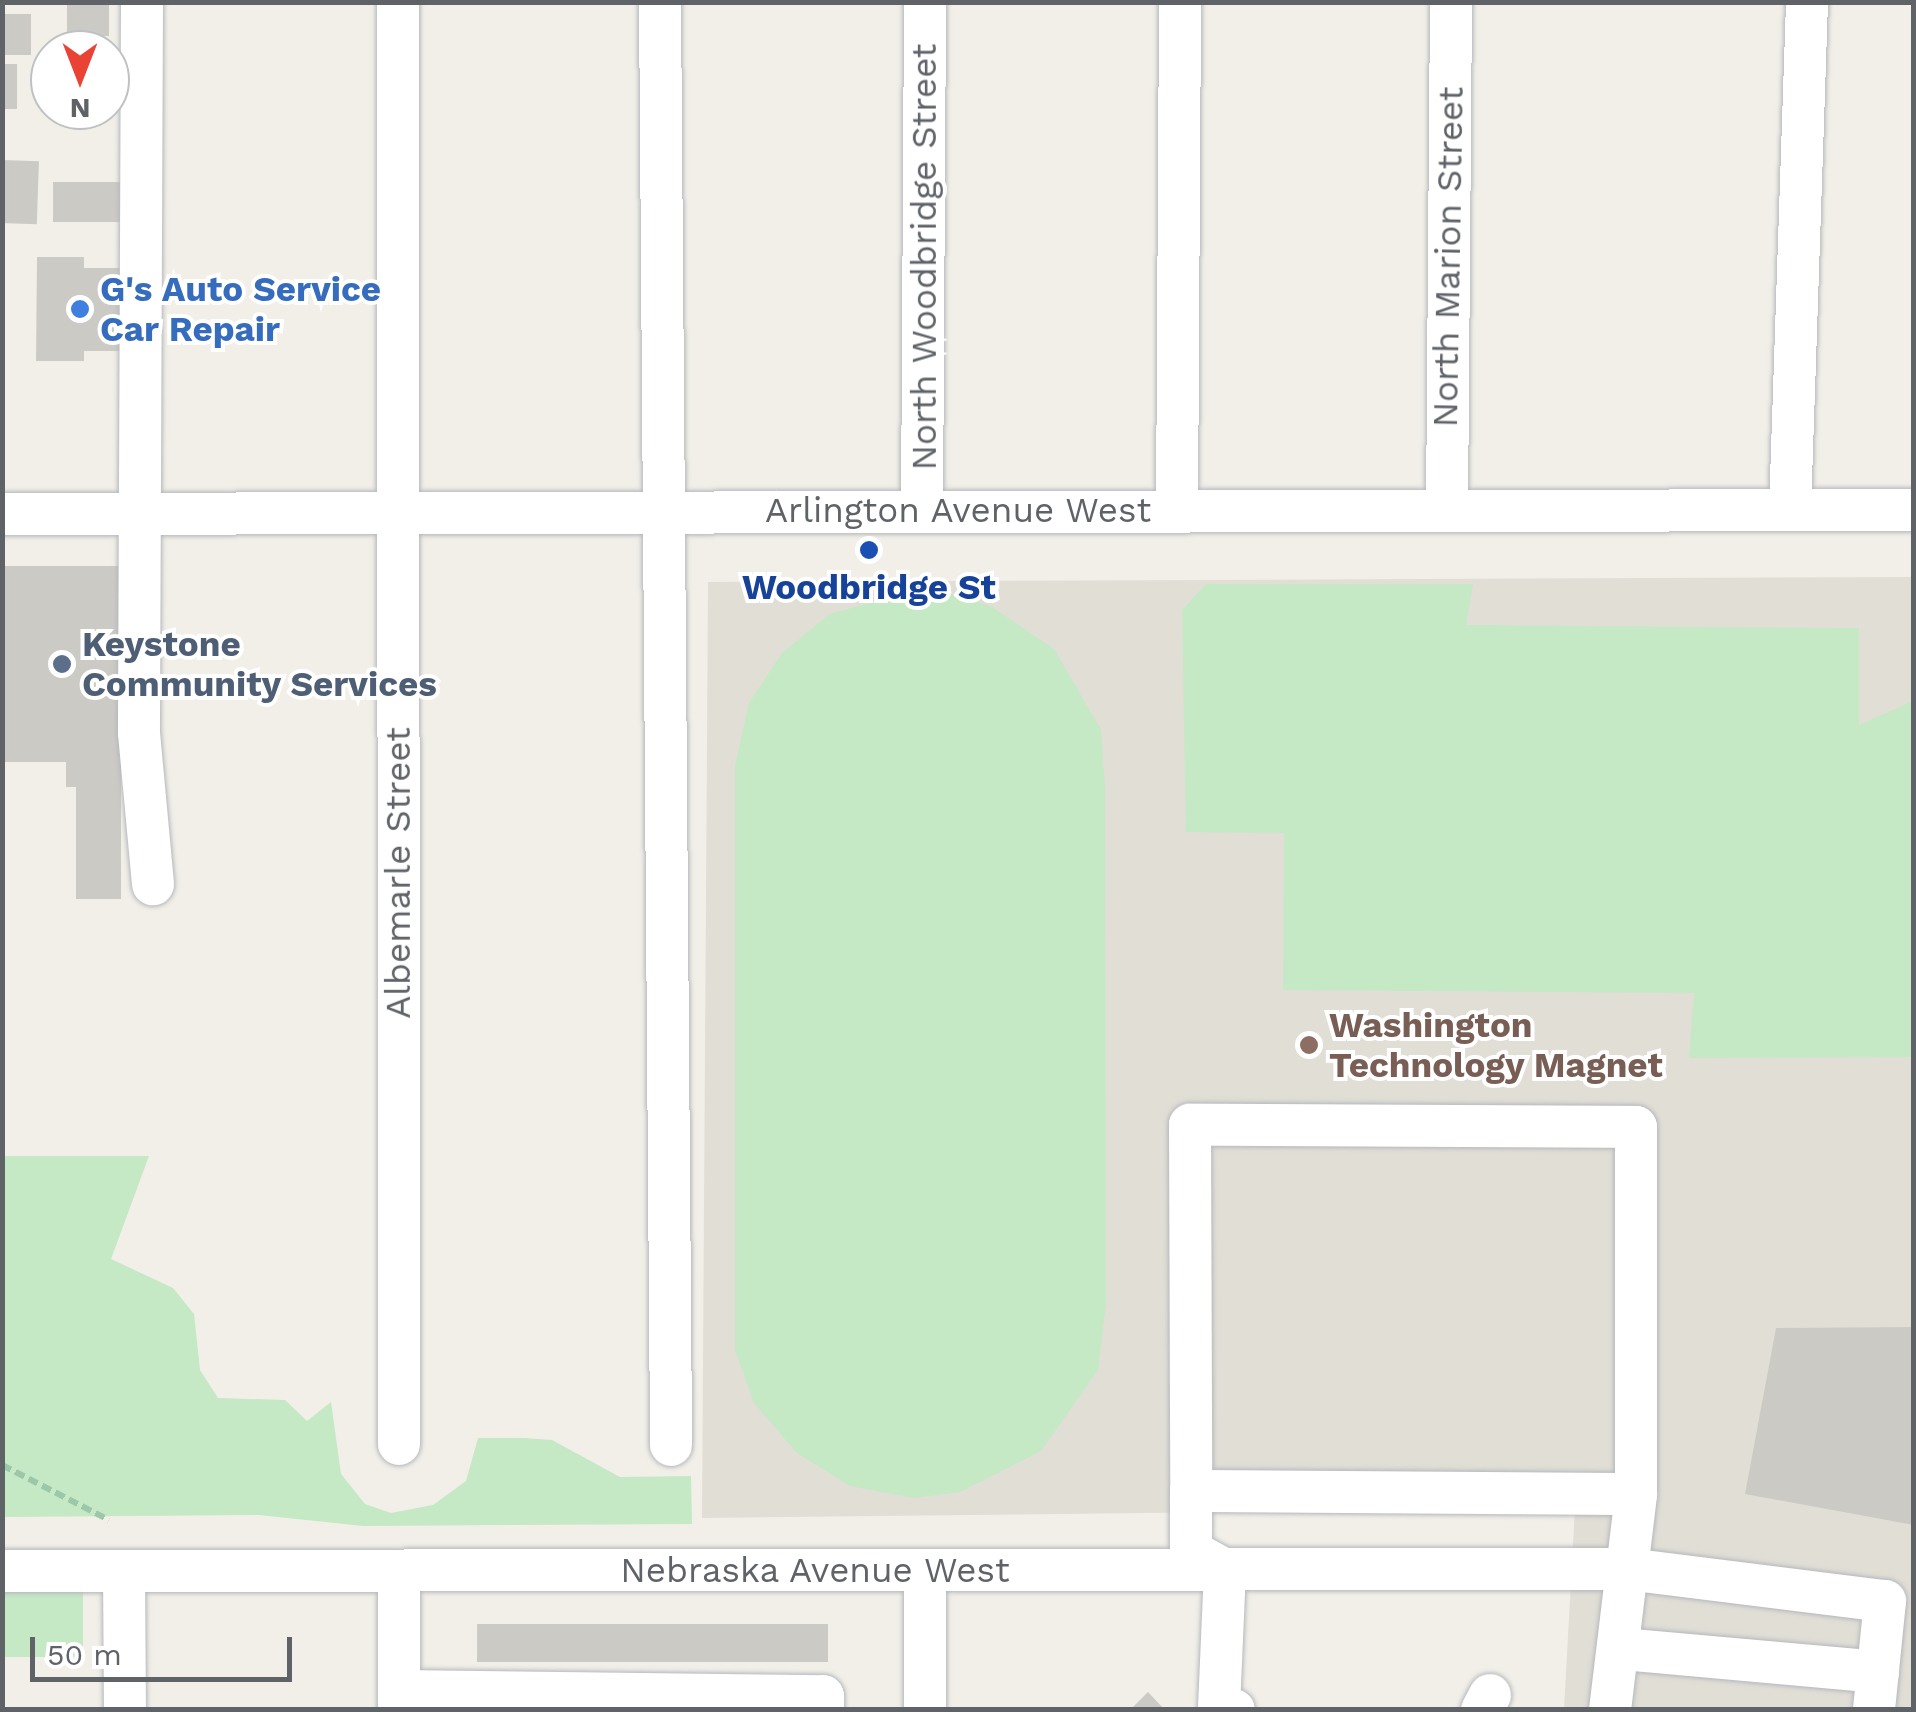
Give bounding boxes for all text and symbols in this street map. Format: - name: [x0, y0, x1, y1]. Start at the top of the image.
- north arrow: [30, 30, 130, 130]
- street label: North Woodbridge Street: [903, 43, 945, 471]
- street label: North Marion Street: [1424, 86, 1472, 428]
- text: N: [70, 92, 90, 125]
- place label: G's Auto Service Car Repair: [100, 268, 382, 350]
- marker: G's Auto Service Car Repair: [69, 298, 91, 320]
- street label: Arlington Avenue West: [764, 489, 1152, 531]
- marker: Woodbridge St: [858, 539, 880, 561]
- place label: Woodbridge St: [742, 566, 996, 608]
- place label: Keystone Community Services: [82, 623, 438, 705]
- marker: Keystone Community Services: [51, 653, 73, 675]
- street label: Albemarle Street: [377, 727, 419, 1019]
- place label: Washington Technology Magnet: [1329, 1004, 1663, 1086]
- marker: Washington Technology Magnet: [1298, 1034, 1320, 1056]
- street label: Nebraska Avenue West: [619, 1549, 1011, 1591]
- scale bar: [35, 1617, 298, 1679]
- text: 50 m: [47, 1637, 122, 1672]

